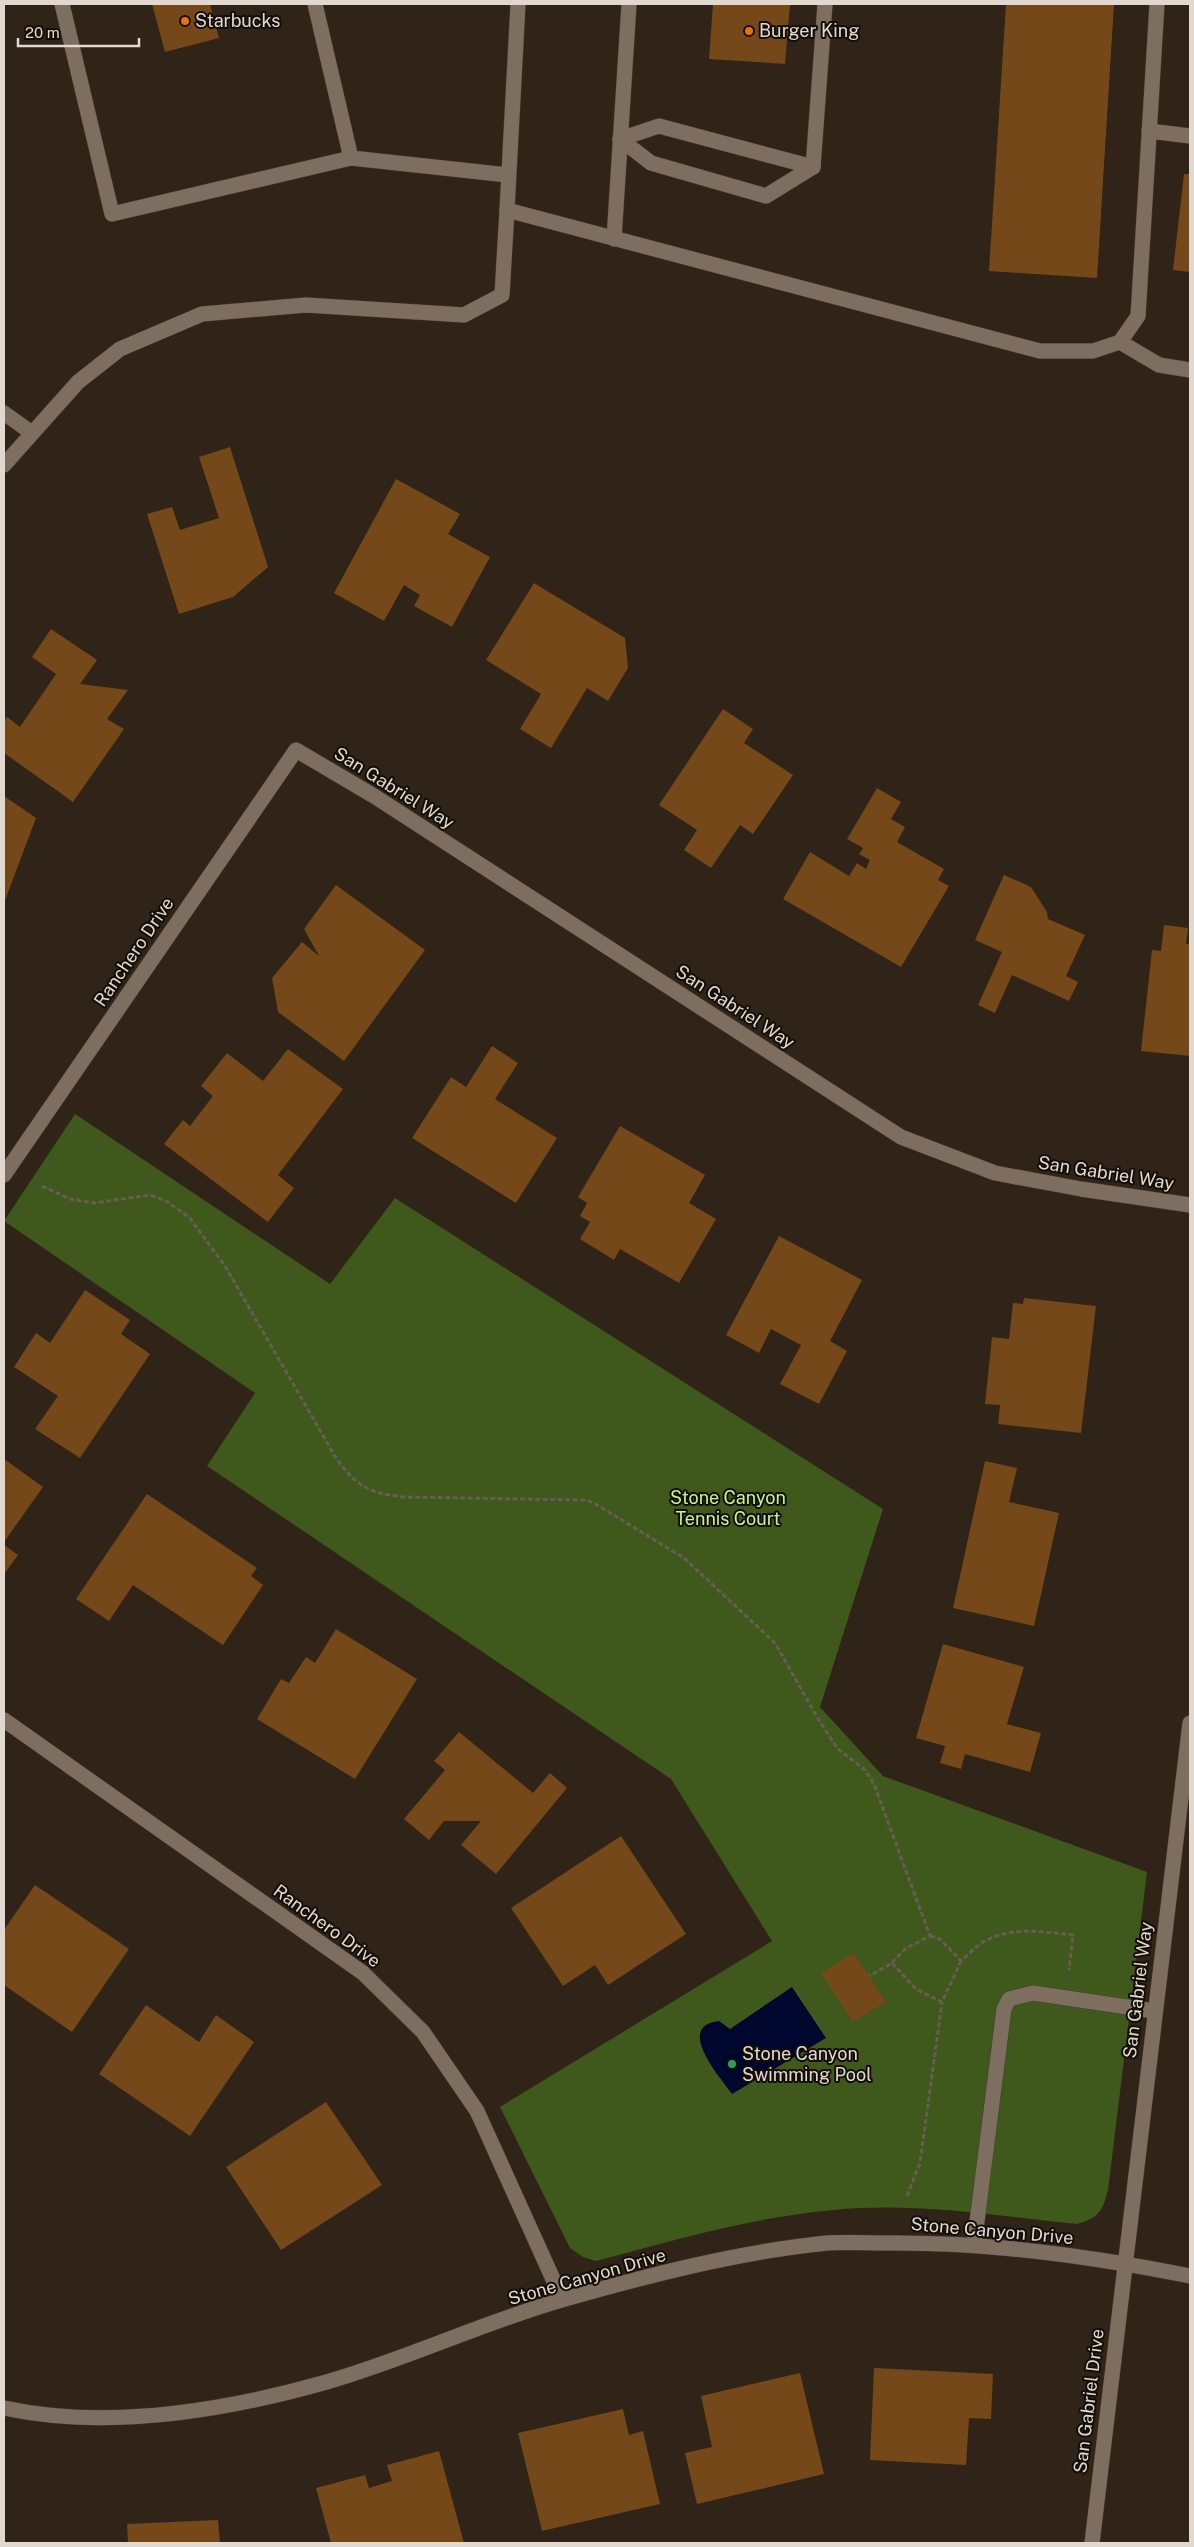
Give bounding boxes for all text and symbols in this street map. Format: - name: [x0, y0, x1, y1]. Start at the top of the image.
- place label: Starbucks: [195, 10, 280, 31]
- scale bar: [18, 15, 139, 47]
- marker: Starbucks: [179, 15, 191, 27]
- place label: Burger King: [759, 20, 859, 41]
- text: 20 m: [25, 24, 60, 41]
- marker: Burger King: [743, 25, 755, 37]
- street label: San Gabriel Way: [330, 742, 458, 833]
- street label: Ranchero Drive: [89, 893, 178, 1010]
- street label: San Gabriel Way: [672, 960, 799, 1053]
- street label: San Gabriel Way: [1037, 1151, 1176, 1194]
- park label: Stone Canyon Tennis Court: [670, 1487, 786, 1529]
- street label: Ranchero Drive: [270, 1880, 385, 1971]
- street label: San Gabriel Way: [1119, 1920, 1156, 2059]
- place label: Stone Canyon Swimming Pool: [742, 2043, 872, 2085]
- marker: Stone Canyon Swimming Pool: [726, 2058, 738, 2070]
- street label: Stone Canyon Drive: [910, 2213, 1074, 2248]
- street label: Stone Canyon Drive: [506, 2244, 668, 2309]
- street label: San Gabriel Drive: [1069, 2328, 1108, 2474]

